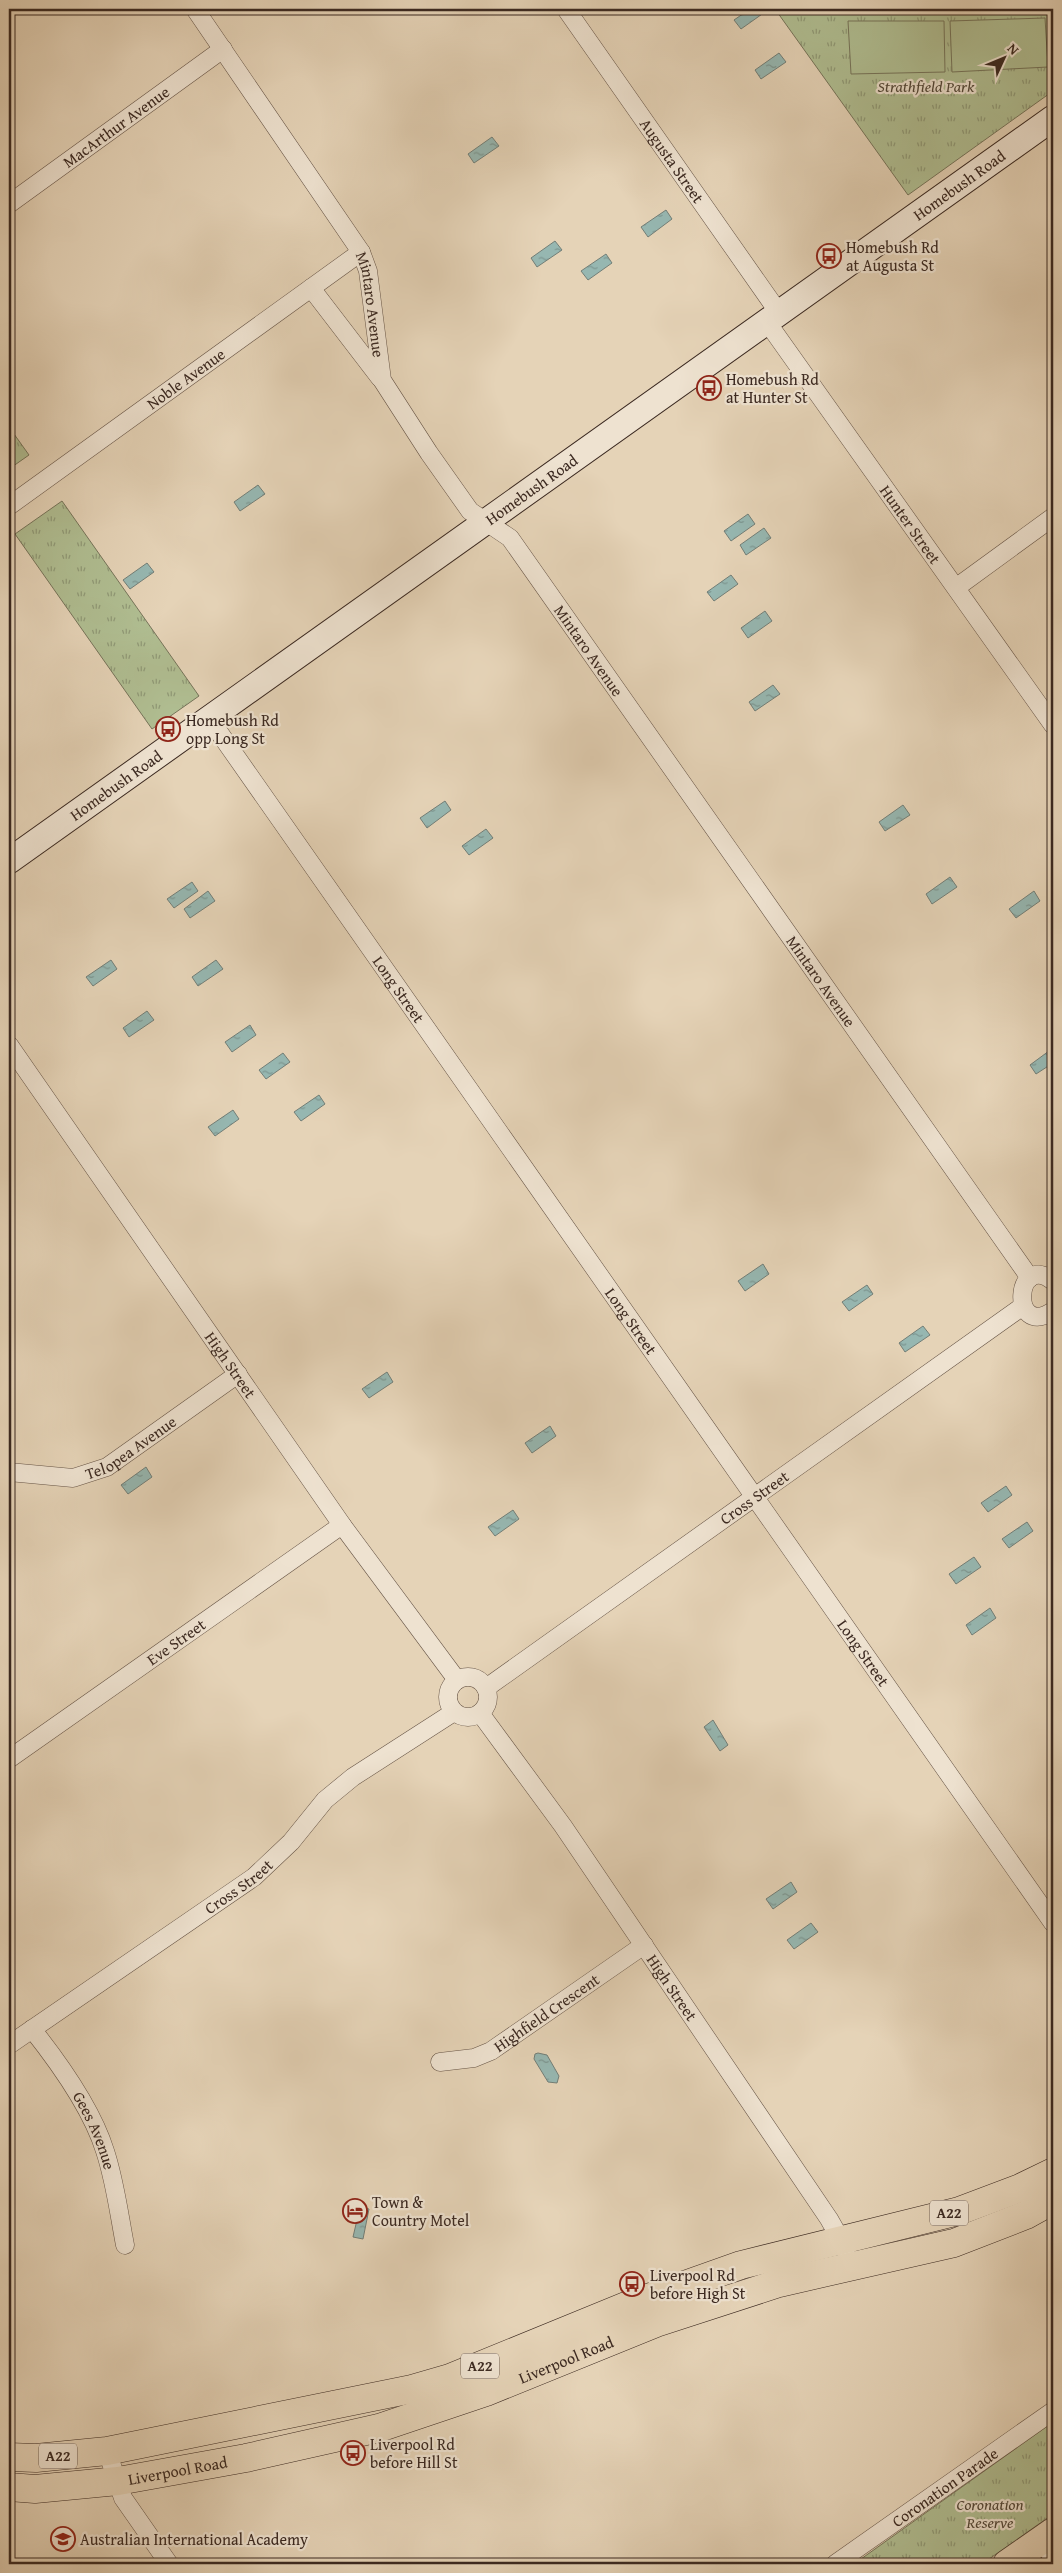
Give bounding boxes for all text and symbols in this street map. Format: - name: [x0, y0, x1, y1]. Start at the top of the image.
- north arrow: [980, 32, 1030, 82]
- text: N: [1003, 39, 1024, 60]
- park label: Strathfield Park: [878, 74, 975, 98]
- street label: MacArthur Avenue: [58, 80, 174, 173]
- street label: Augusta Street: [634, 113, 710, 208]
- street label: Homebush Road: [908, 143, 1011, 226]
- place label: Homebush Rd at Augusta St: [846, 235, 939, 277]
- bus stop icon: Homebush Rd at Augusta St: [816, 243, 842, 269]
- street label: Mintaro Avenue: [350, 248, 391, 359]
- street label: Noble Avenue: [142, 342, 230, 415]
- place label: Homebush Rd at Hunter St: [726, 367, 819, 409]
- bus stop icon: Homebush Rd at Hunter St: [696, 375, 722, 401]
- street label: Homebush Road: [480, 448, 583, 531]
- street label: Hunter Street: [874, 480, 947, 569]
- street label: Mintaro Avenue: [548, 600, 630, 701]
- place label: Homebush Rd opp Long St: [186, 708, 279, 750]
- bus stop icon: Homebush Rd opp Long St: [155, 716, 181, 742]
- street label: Homebush Road: [64, 743, 167, 826]
- street label: Mintaro Avenue: [781, 930, 862, 1032]
- street label: Long Street: [367, 951, 431, 1028]
- street label: Long Street: [599, 1282, 663, 1360]
- street label: High Street: [199, 1327, 262, 1403]
- street label: Telopea Avenue: [82, 1409, 181, 1485]
- street label: Cross Street: [715, 1464, 794, 1530]
- street label: Eve Street: [142, 1612, 211, 1671]
- street label: Long Street: [832, 1614, 896, 1691]
- street label: Cross Street: [199, 1853, 278, 1920]
- street label: High Street: [641, 1949, 704, 2026]
- street label: Highfield Crescent: [489, 1967, 604, 2058]
- street label: Gees Avenue: [67, 2087, 122, 2172]
- place label: Town & Country Motel: [372, 2190, 470, 2232]
- hotel icon: Town & Country Motel: [342, 2198, 368, 2224]
- road number: A22: [930, 2200, 968, 2226]
- place label: Liverpool Rd before High St: [650, 2263, 746, 2305]
- bus stop icon: Liverpool Rd before High St: [619, 2271, 645, 2297]
- street label: Liverpool Road: [515, 2329, 617, 2390]
- road number: A22: [461, 2354, 499, 2378]
- place label: Liverpool Rd before Hill St: [370, 2432, 458, 2474]
- bus stop icon: Liverpool Rd before Hill St: [340, 2440, 366, 2466]
- street label: Coronation Parade: [887, 2441, 1003, 2533]
- road number: A22: [39, 2444, 77, 2468]
- street label: Liverpool Road: [126, 2450, 230, 2491]
- park label: Coronation Reserve: [956, 2492, 1024, 2534]
- school or university icon: Australian International Academy: [50, 2526, 76, 2552]
- place label: Australian International Academy: [80, 2527, 308, 2551]

